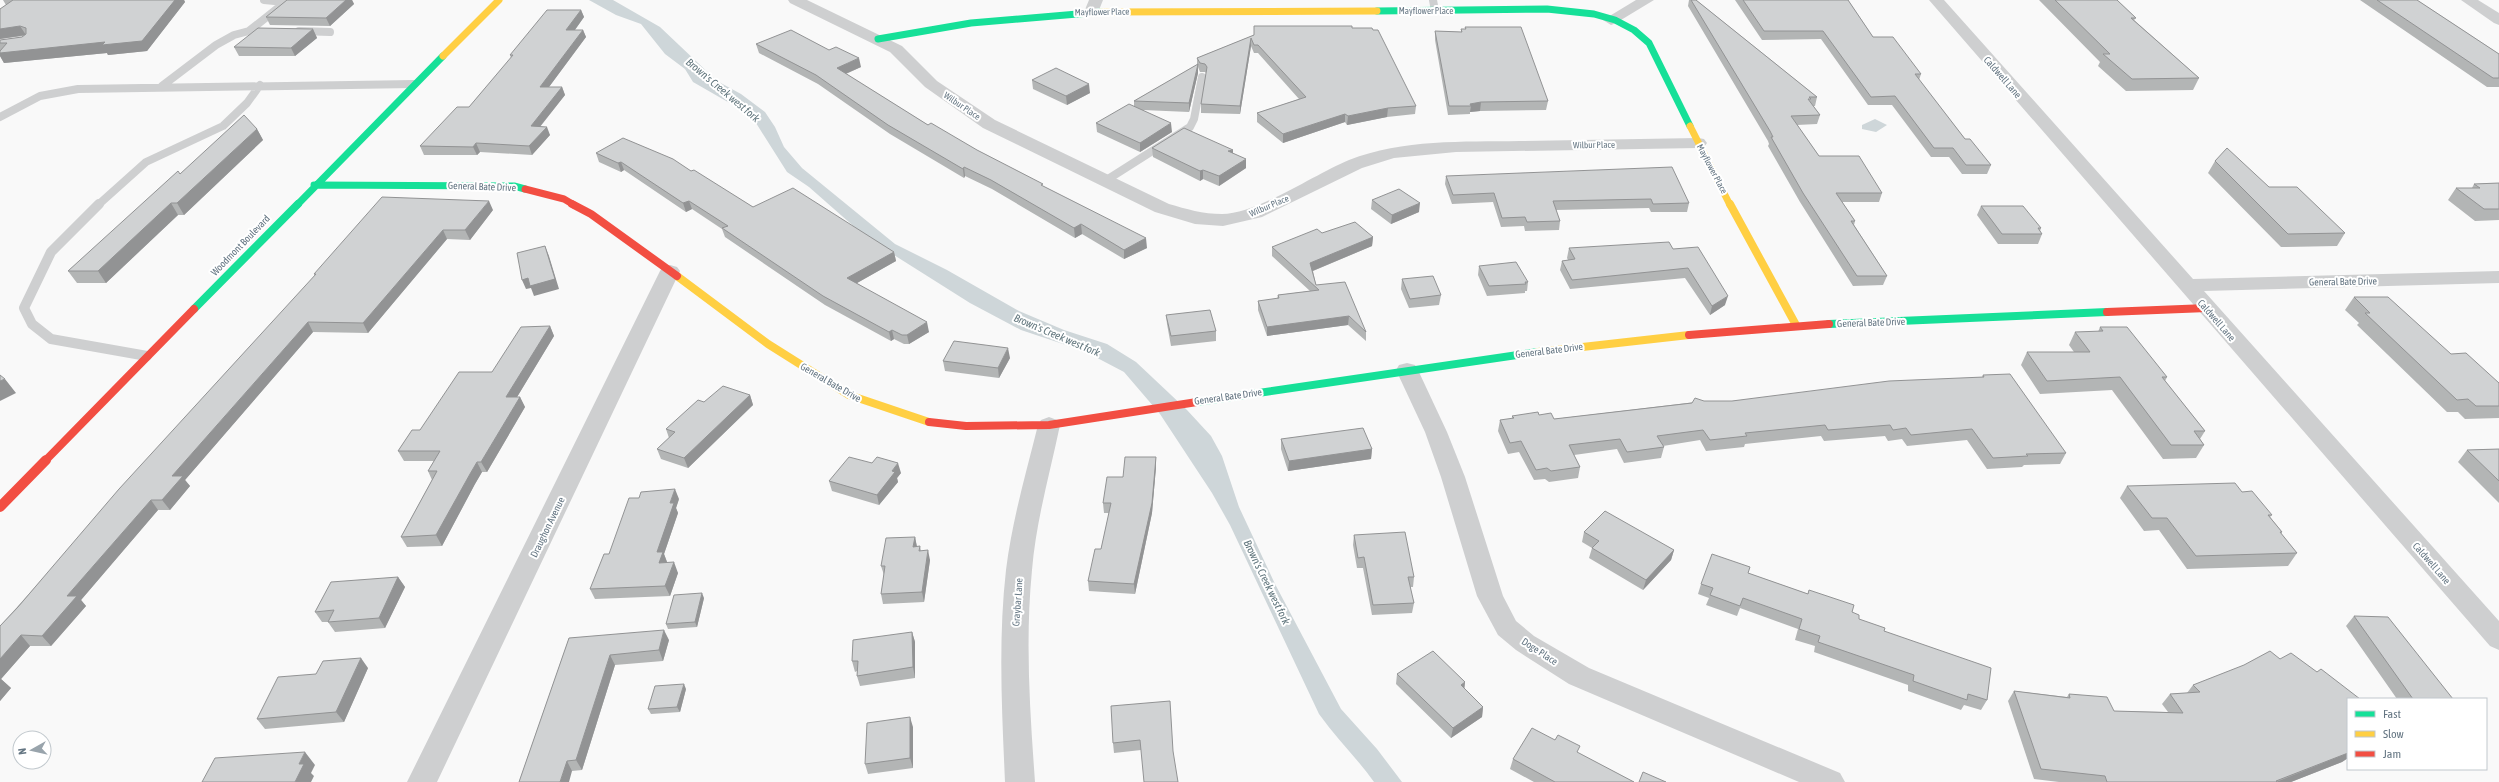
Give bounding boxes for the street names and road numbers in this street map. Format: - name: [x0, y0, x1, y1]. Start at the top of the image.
- street label: Mayflower Place: [1399, 6, 1453, 16]
- street label: Mayflower Place: [1075, 7, 1129, 17]
- street label: Caldwell Lane: [1982, 54, 2024, 101]
- street label: Wilbur Place: [942, 90, 982, 122]
- street label: Wilbur Place: [1573, 140, 1615, 150]
- street label: Mayflower Place: [1695, 143, 1729, 195]
- street label: General Bate Drive: [448, 180, 517, 193]
- street label: Wilbur Place: [1248, 193, 1290, 219]
- street label: Woodmont Boulevard: [209, 213, 272, 278]
- street label: General Bate Drive: [2309, 275, 2378, 288]
- street label: Caldwell Lane: [2196, 297, 2238, 344]
- street label: General Bate Drive: [1837, 316, 1906, 329]
- street label: General Bate Drive: [1515, 341, 1584, 360]
- street label: General Bate Drive: [798, 361, 863, 404]
- street label: General Bate Drive: [1194, 386, 1263, 407]
- street label: Draughon Avenue: [528, 495, 567, 559]
- street label: Caldwell Lane: [2411, 540, 2453, 587]
- street label: Graybar Lane: [1010, 577, 1025, 627]
- street label: Doge Place: [1520, 636, 1560, 667]

